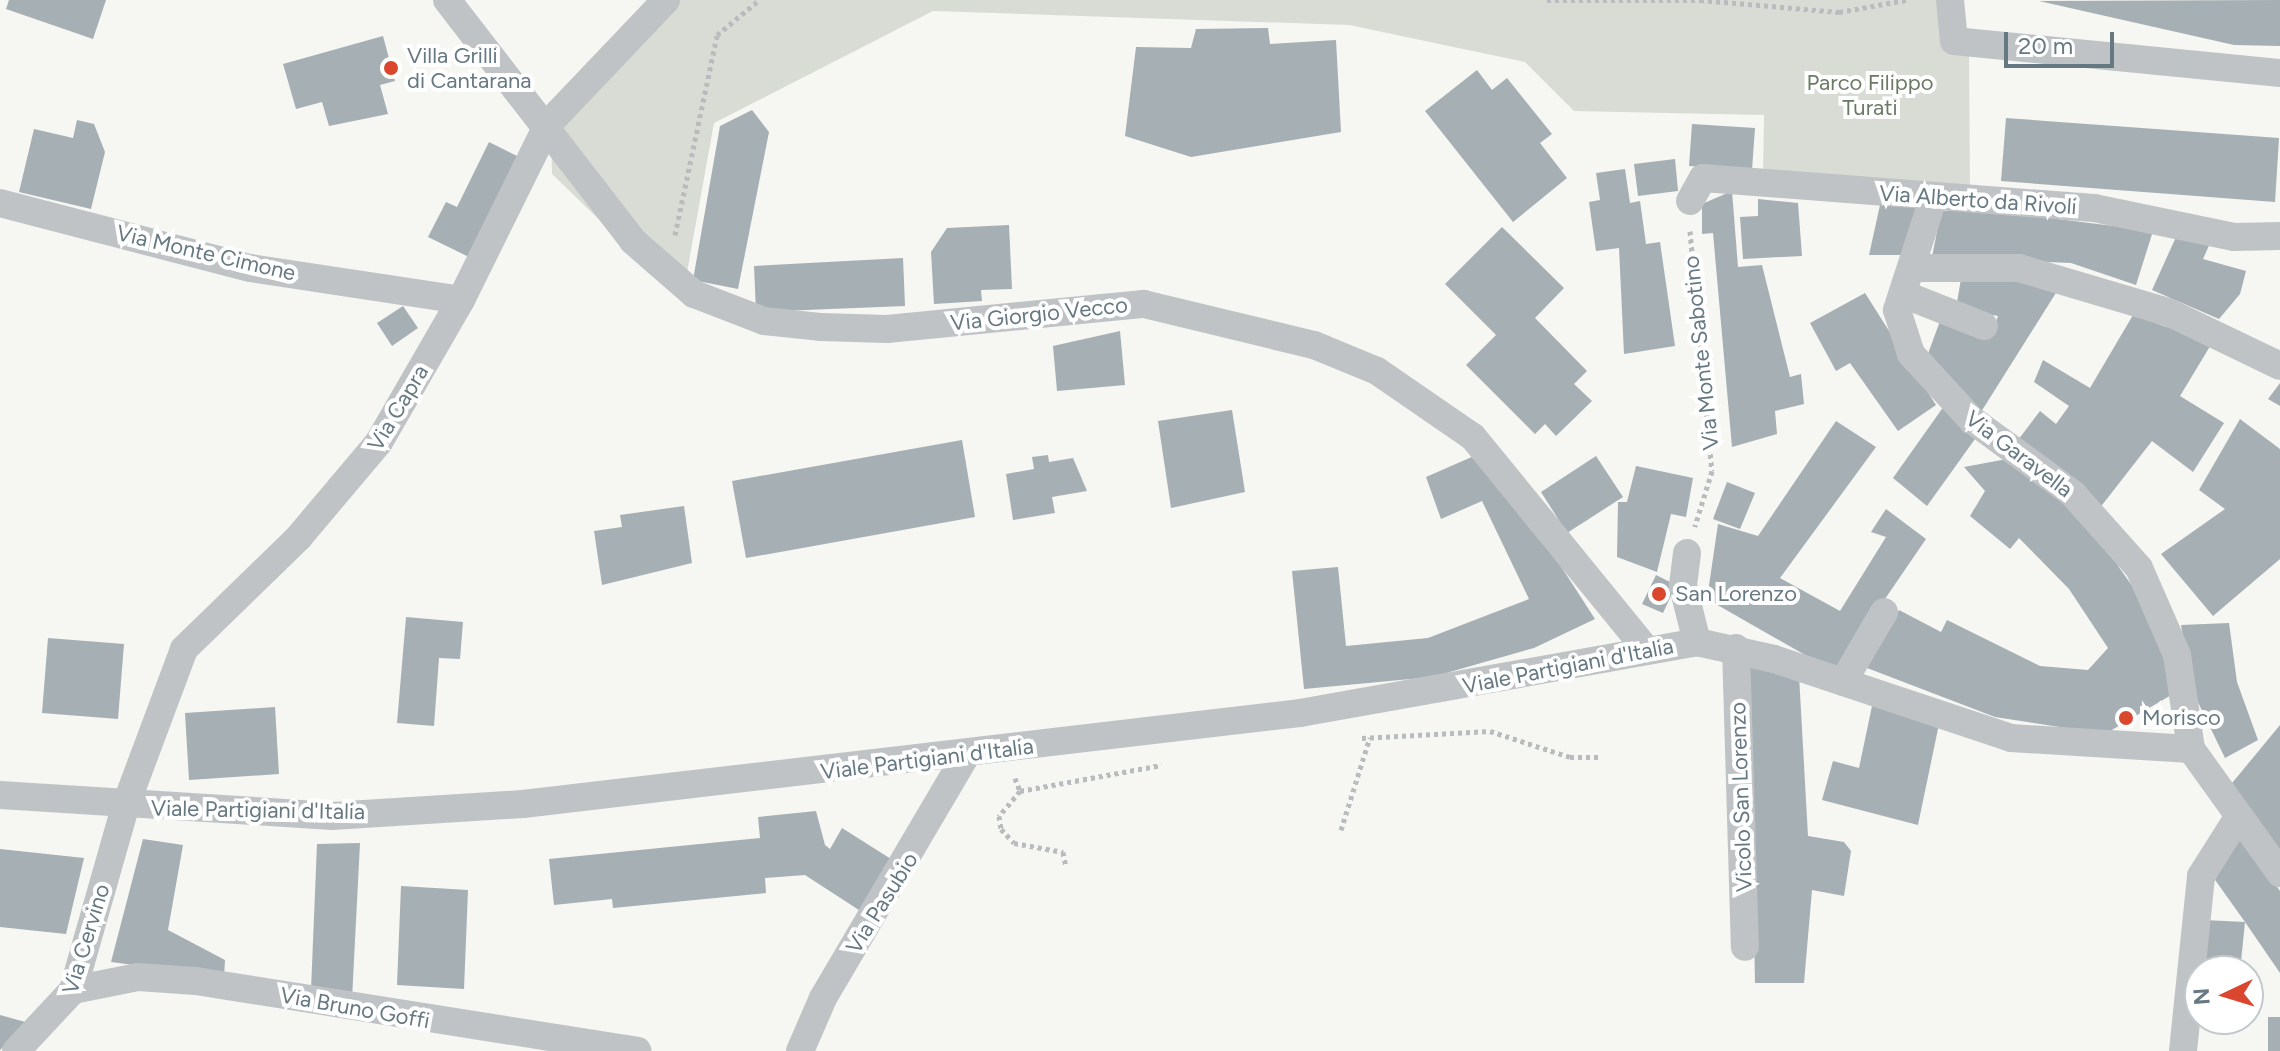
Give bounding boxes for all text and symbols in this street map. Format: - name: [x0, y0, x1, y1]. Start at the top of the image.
- scale bar: [2008, 16, 2118, 66]
- text: 20 m: [2018, 31, 2073, 60]
- place label: Villa Grilli di Cantarana: [407, 42, 531, 94]
- marker: Villa Grilli di Cantarana: [382, 59, 400, 77]
- park label: Parco Filippo Turati: [1806, 69, 1934, 120]
- street label: Via Alberto da Rivoli: [1878, 180, 2078, 220]
- street label: Via Monte Cimone: [114, 220, 298, 286]
- street label: Via Monte Sabotino: [1678, 255, 1724, 451]
- street label: Via Giorgio Vecco: [949, 292, 1129, 336]
- street label: Via Capra: [362, 360, 434, 456]
- street label: Via Garavella: [1960, 405, 2078, 503]
- place label: San Lorenzo: [1675, 581, 1797, 607]
- marker: San Lorenzo: [1650, 585, 1668, 603]
- street label: Viale Partigiani d'Italia: [1460, 633, 1676, 699]
- street label: Vicolo San Lorenzo: [1724, 702, 1758, 892]
- place label: Morisco: [2142, 705, 2221, 731]
- marker: Morisco: [2117, 709, 2135, 727]
- street label: Viale Partigiani d'Italia: [819, 733, 1035, 785]
- street label: Viale Partigiani d'Italia: [151, 795, 365, 825]
- street label: Via Pasubio: [841, 848, 923, 958]
- street label: Via Cervino: [57, 881, 115, 997]
- north arrow: [2184, 955, 2264, 1035]
- street label: Via Bruno Goffi: [278, 982, 432, 1034]
- text: N: [2187, 987, 2216, 1006]

